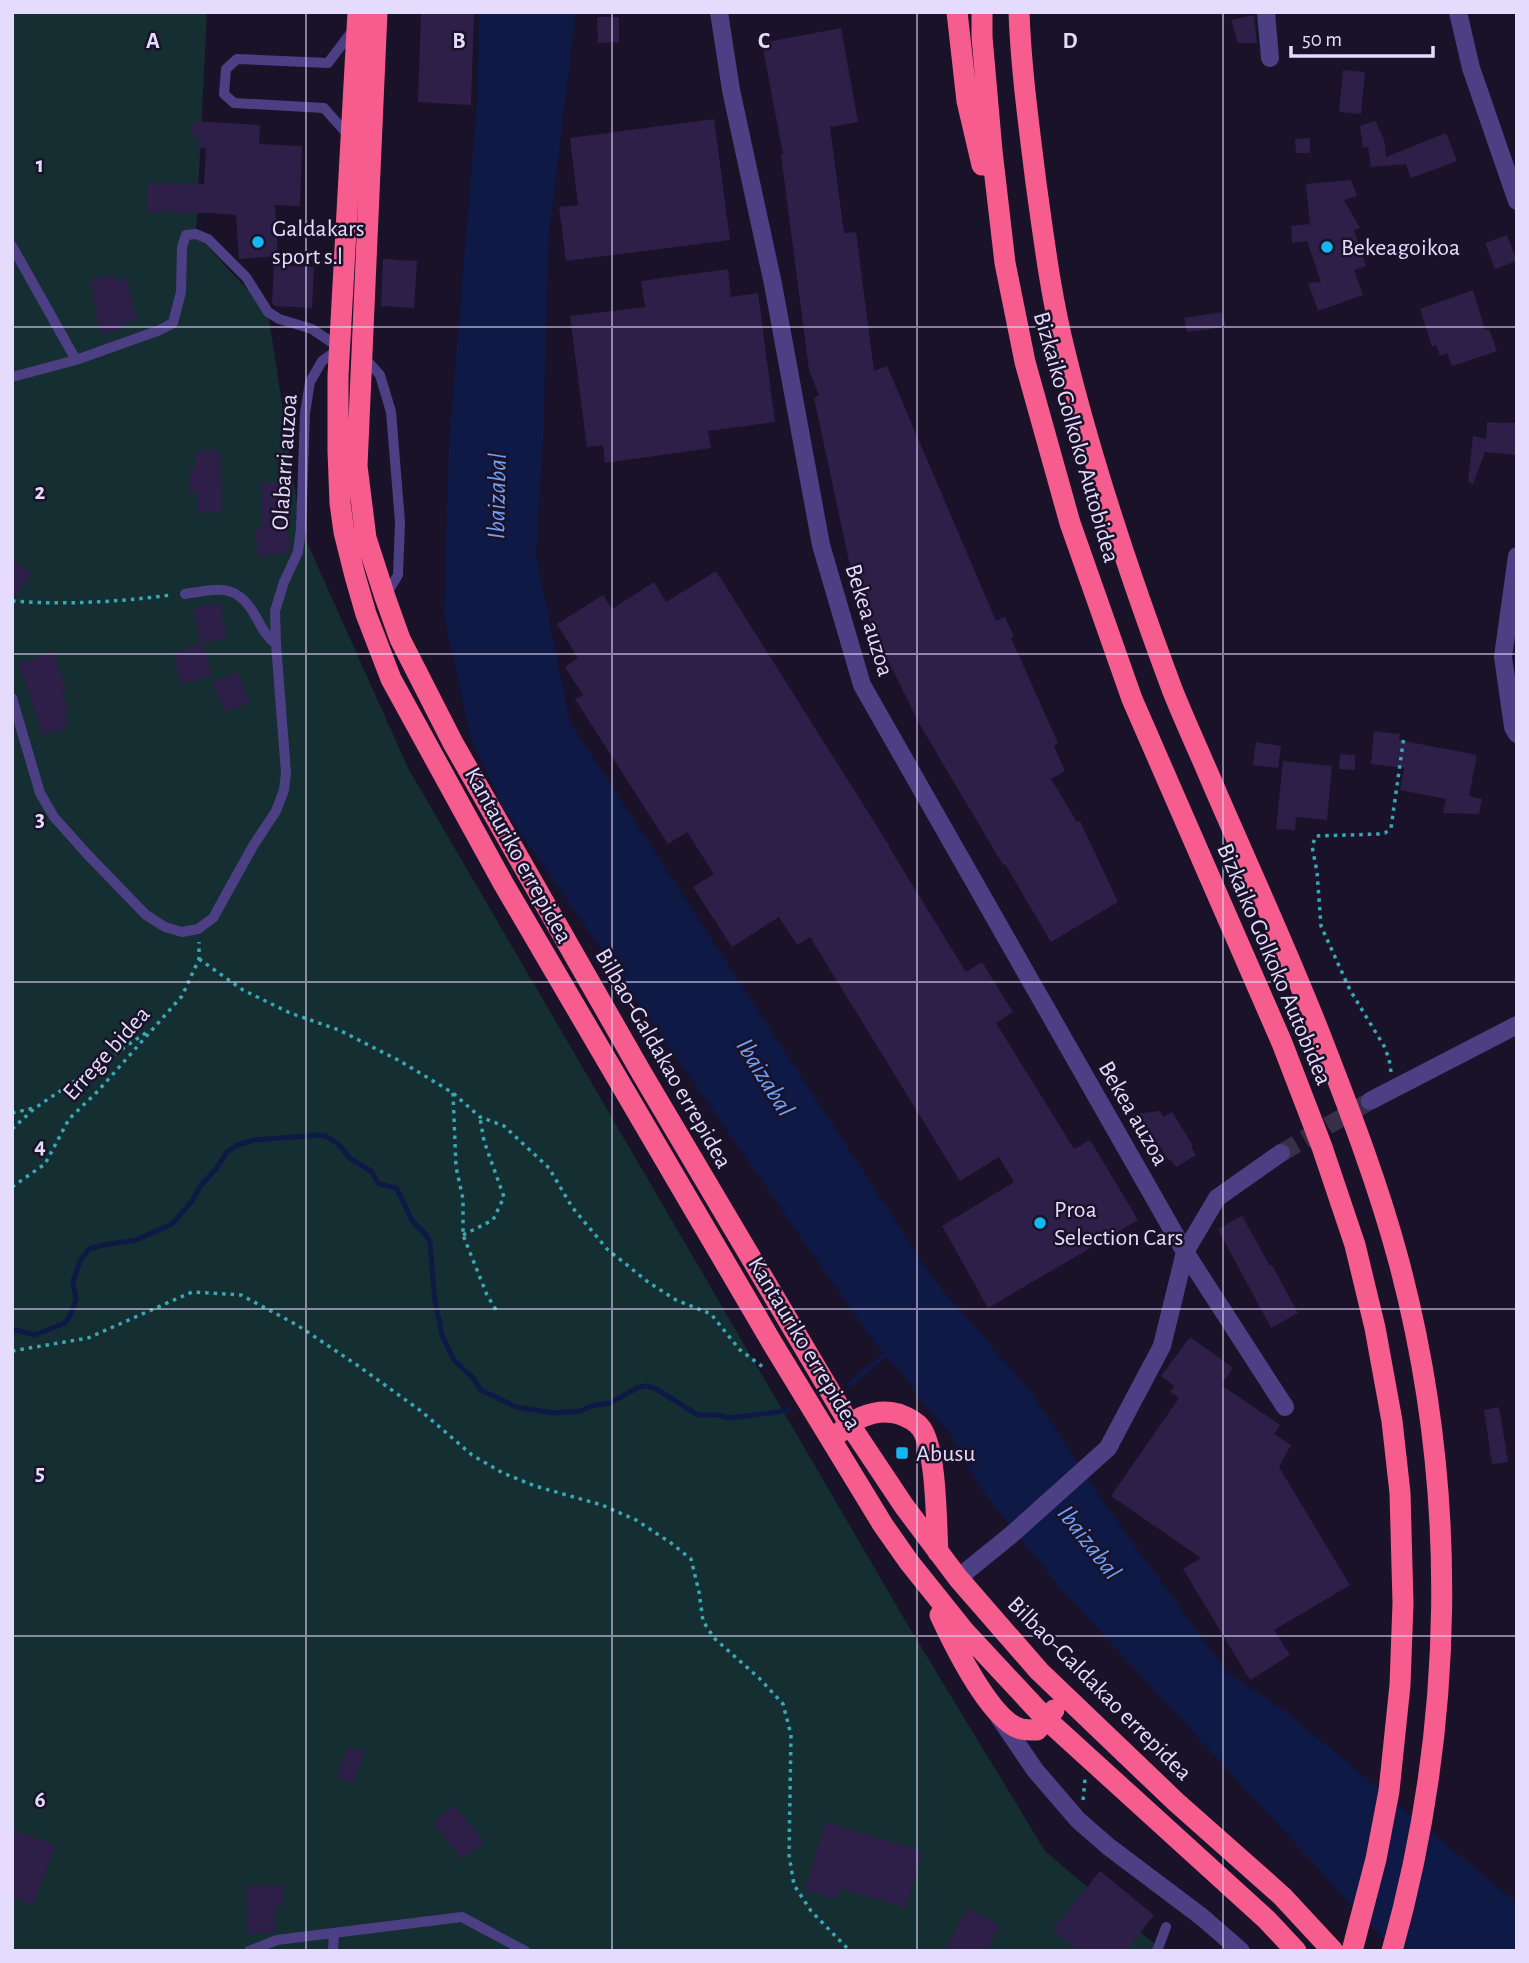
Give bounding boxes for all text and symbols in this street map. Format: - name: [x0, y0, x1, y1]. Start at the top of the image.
- scale bar: [1291, 14, 1433, 58]
- text: 50 m: [1302, 29, 1342, 50]
- text: A: [146, 30, 160, 53]
- text: B: [452, 30, 466, 53]
- text: C: [758, 30, 770, 53]
- text: D: [1062, 30, 1078, 53]
- text: 1: [36, 154, 44, 177]
- place label: Galdakars sport s.l: [272, 217, 365, 269]
- marker: Galdakars sport s.l: [250, 234, 266, 250]
- place label: Bekeagoikoa: [1341, 236, 1460, 260]
- marker: Bekeagoikoa: [1319, 239, 1335, 255]
- street label: Bizkaiko Golkoko Autobidea: [1029, 309, 1123, 566]
- street label: Olabarri auzoa: [268, 393, 302, 531]
- water label: Ibaizabal: [483, 453, 511, 539]
- text: 2: [35, 481, 46, 504]
- street label: Bekea auzoa: [841, 561, 897, 679]
- street label: Kantauriko errepidea: [460, 764, 576, 947]
- text: 3: [35, 808, 45, 831]
- street label: Bizkaiko Golkoko Autobidea: [1212, 840, 1336, 1089]
- street label: Bilbao-Galdakao errepidea: [590, 945, 736, 1172]
- street label: Errege bidea: [59, 1002, 155, 1105]
- water label: Ibaizabal: [731, 1034, 799, 1121]
- street label: Bekea auzoa: [1094, 1057, 1173, 1170]
- text: 4: [34, 1135, 46, 1158]
- place label: Proa Selection Cars: [1054, 1198, 1183, 1250]
- marker: Proa Selection Cars: [1032, 1215, 1048, 1231]
- street label: Kantauriko errepidea: [743, 1253, 865, 1434]
- place label: Abusu: [916, 1442, 976, 1466]
- marker: Abusu: [894, 1445, 910, 1461]
- text: 5: [35, 1462, 45, 1485]
- water label: Ibaizabal: [1052, 1501, 1126, 1585]
- street label: Bilbao-Galdakao errepidea: [1003, 1592, 1196, 1785]
- text: 6: [34, 1789, 46, 1812]

